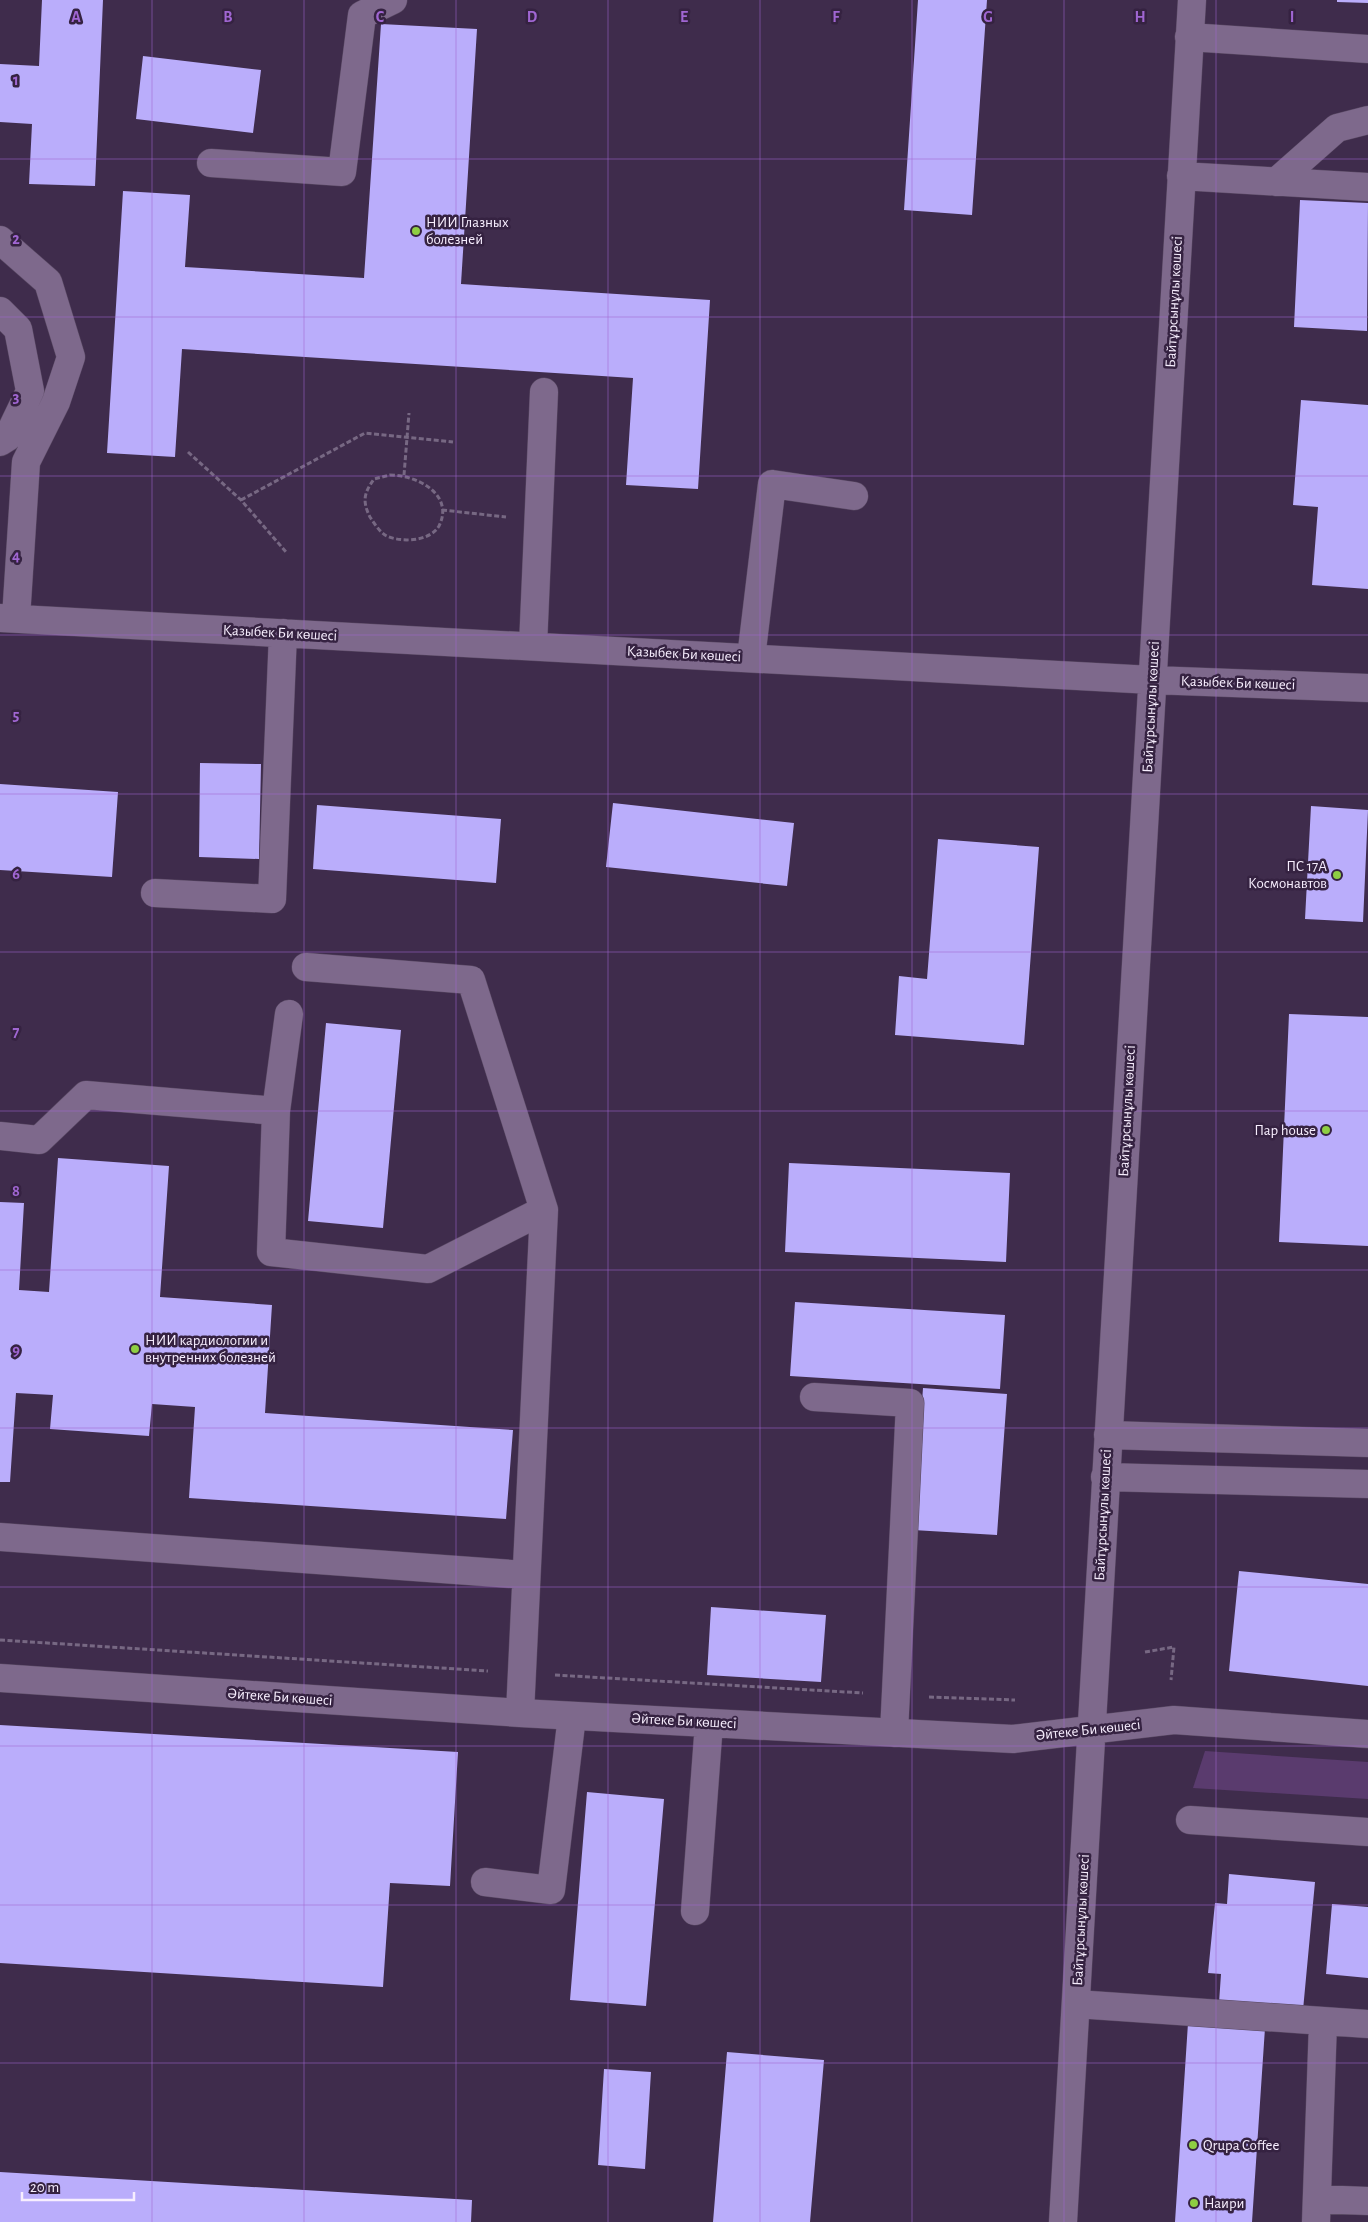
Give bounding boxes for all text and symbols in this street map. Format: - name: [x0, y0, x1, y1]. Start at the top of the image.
- text: A: [71, 9, 81, 25]
- text: B: [223, 9, 233, 25]
- text: C: [376, 9, 385, 25]
- text: D: [527, 9, 538, 25]
- text: E: [680, 9, 688, 25]
- text: F: [832, 9, 840, 25]
- text: G: [983, 9, 993, 25]
- text: H: [1134, 9, 1146, 25]
- text: I: [1290, 9, 1294, 25]
- text: 1: [13, 72, 19, 88]
- place label: НИИ Глазных болезней: [426, 215, 509, 247]
- marker: НИИ Глазных болезней: [410, 225, 422, 237]
- text: 2: [12, 231, 20, 247]
- street label: Байтұрсынұлы көшесі: [1163, 236, 1185, 368]
- text: 3: [13, 389, 20, 405]
- text: 4: [12, 548, 20, 564]
- street label: Қазыбек Би көшесі: [222, 623, 338, 643]
- street label: Байтұрсынұлы көшесі: [1140, 641, 1162, 773]
- street label: Қазыбек Би көшесі: [626, 644, 742, 664]
- street label: Қазыбек Би көшесі: [1180, 674, 1296, 692]
- text: 5: [13, 707, 20, 723]
- place label: ПС 17А Космонавтов: [1248, 859, 1327, 891]
- text: 6: [12, 866, 20, 882]
- marker: ПС 17А Космонавтов: [1331, 869, 1343, 881]
- text: 7: [13, 1024, 20, 1040]
- street label: Байтұрсынұлы көшесі: [1116, 1045, 1138, 1177]
- place label: Пар house: [1254, 1123, 1316, 1138]
- marker: Пар house: [1320, 1124, 1332, 1136]
- text: 8: [12, 1183, 20, 1199]
- place label: НИИ кардиологии и внутренних болезней: [145, 1333, 276, 1365]
- text: 9: [12, 1342, 20, 1358]
- marker: НИИ кардиологии и внутренних болезней: [129, 1343, 141, 1355]
- street label: Байтұрсынұлы көшесі: [1092, 1449, 1114, 1581]
- street label: Әйтеке Би көшесі: [227, 1686, 333, 1708]
- street label: Әйтеке Би көшесі: [631, 1711, 737, 1731]
- street label: Әйтеке Би көшесі: [1035, 1717, 1141, 1743]
- street label: Байтұрсынұлы көшесі: [1070, 1854, 1092, 1986]
- place label: Qrupa Coffee: [1203, 2138, 1279, 2153]
- marker: Qrupa Coffee: [1187, 2139, 1199, 2151]
- scale bar: [22, 2170, 135, 2202]
- text: 20 m: [30, 2180, 59, 2195]
- place label: Наири: [1204, 2196, 1244, 2211]
- marker: Наири: [1188, 2197, 1200, 2209]

